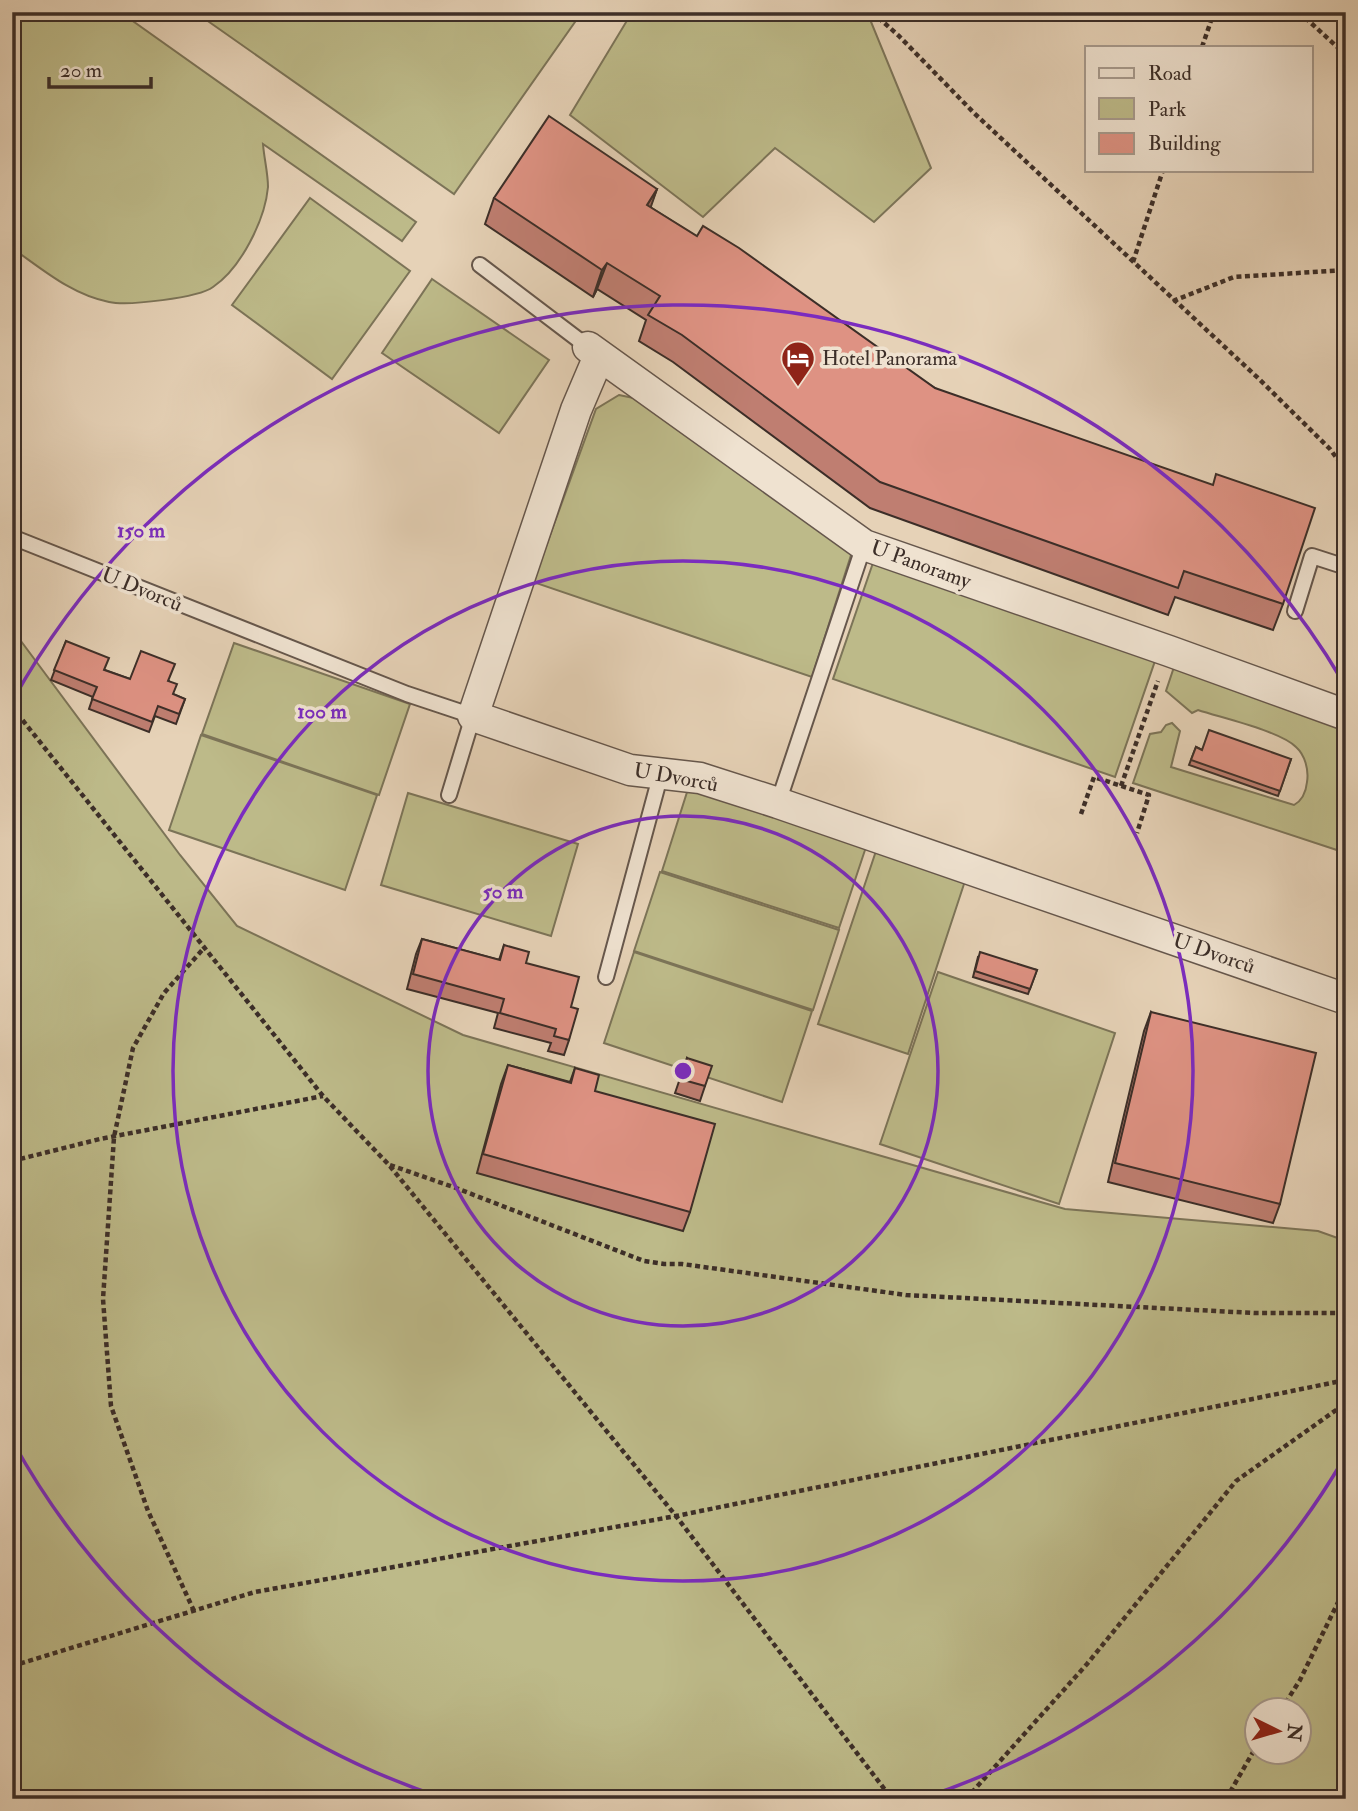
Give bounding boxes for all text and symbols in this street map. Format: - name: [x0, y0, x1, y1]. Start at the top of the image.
- scale bar: [49, 46, 150, 90]
- legend: [1085, 46, 1312, 172]
- text: 20 m: [60, 57, 102, 84]
- text: Road: [1148, 60, 1193, 87]
- text: Park: [1148, 96, 1186, 123]
- text: Building: [1148, 130, 1221, 157]
- hotel icon: Hotel Panorama: [779, 339, 817, 388]
- place label: Hotel Panorama: [822, 345, 957, 372]
- text: 150 m: [117, 517, 166, 544]
- street label: U Panoramy: [867, 534, 975, 595]
- street label: U Dvorců: [97, 561, 186, 618]
- text: 100 m: [297, 698, 348, 725]
- street label: U Dvorců: [632, 757, 720, 798]
- text: 50 m: [483, 878, 524, 905]
- street label: U Dvorců: [1169, 927, 1259, 980]
- centre of rings: [671, 1059, 695, 1083]
- north arrow: [1242, 1696, 1312, 1766]
- text: N: [1281, 1722, 1307, 1743]

